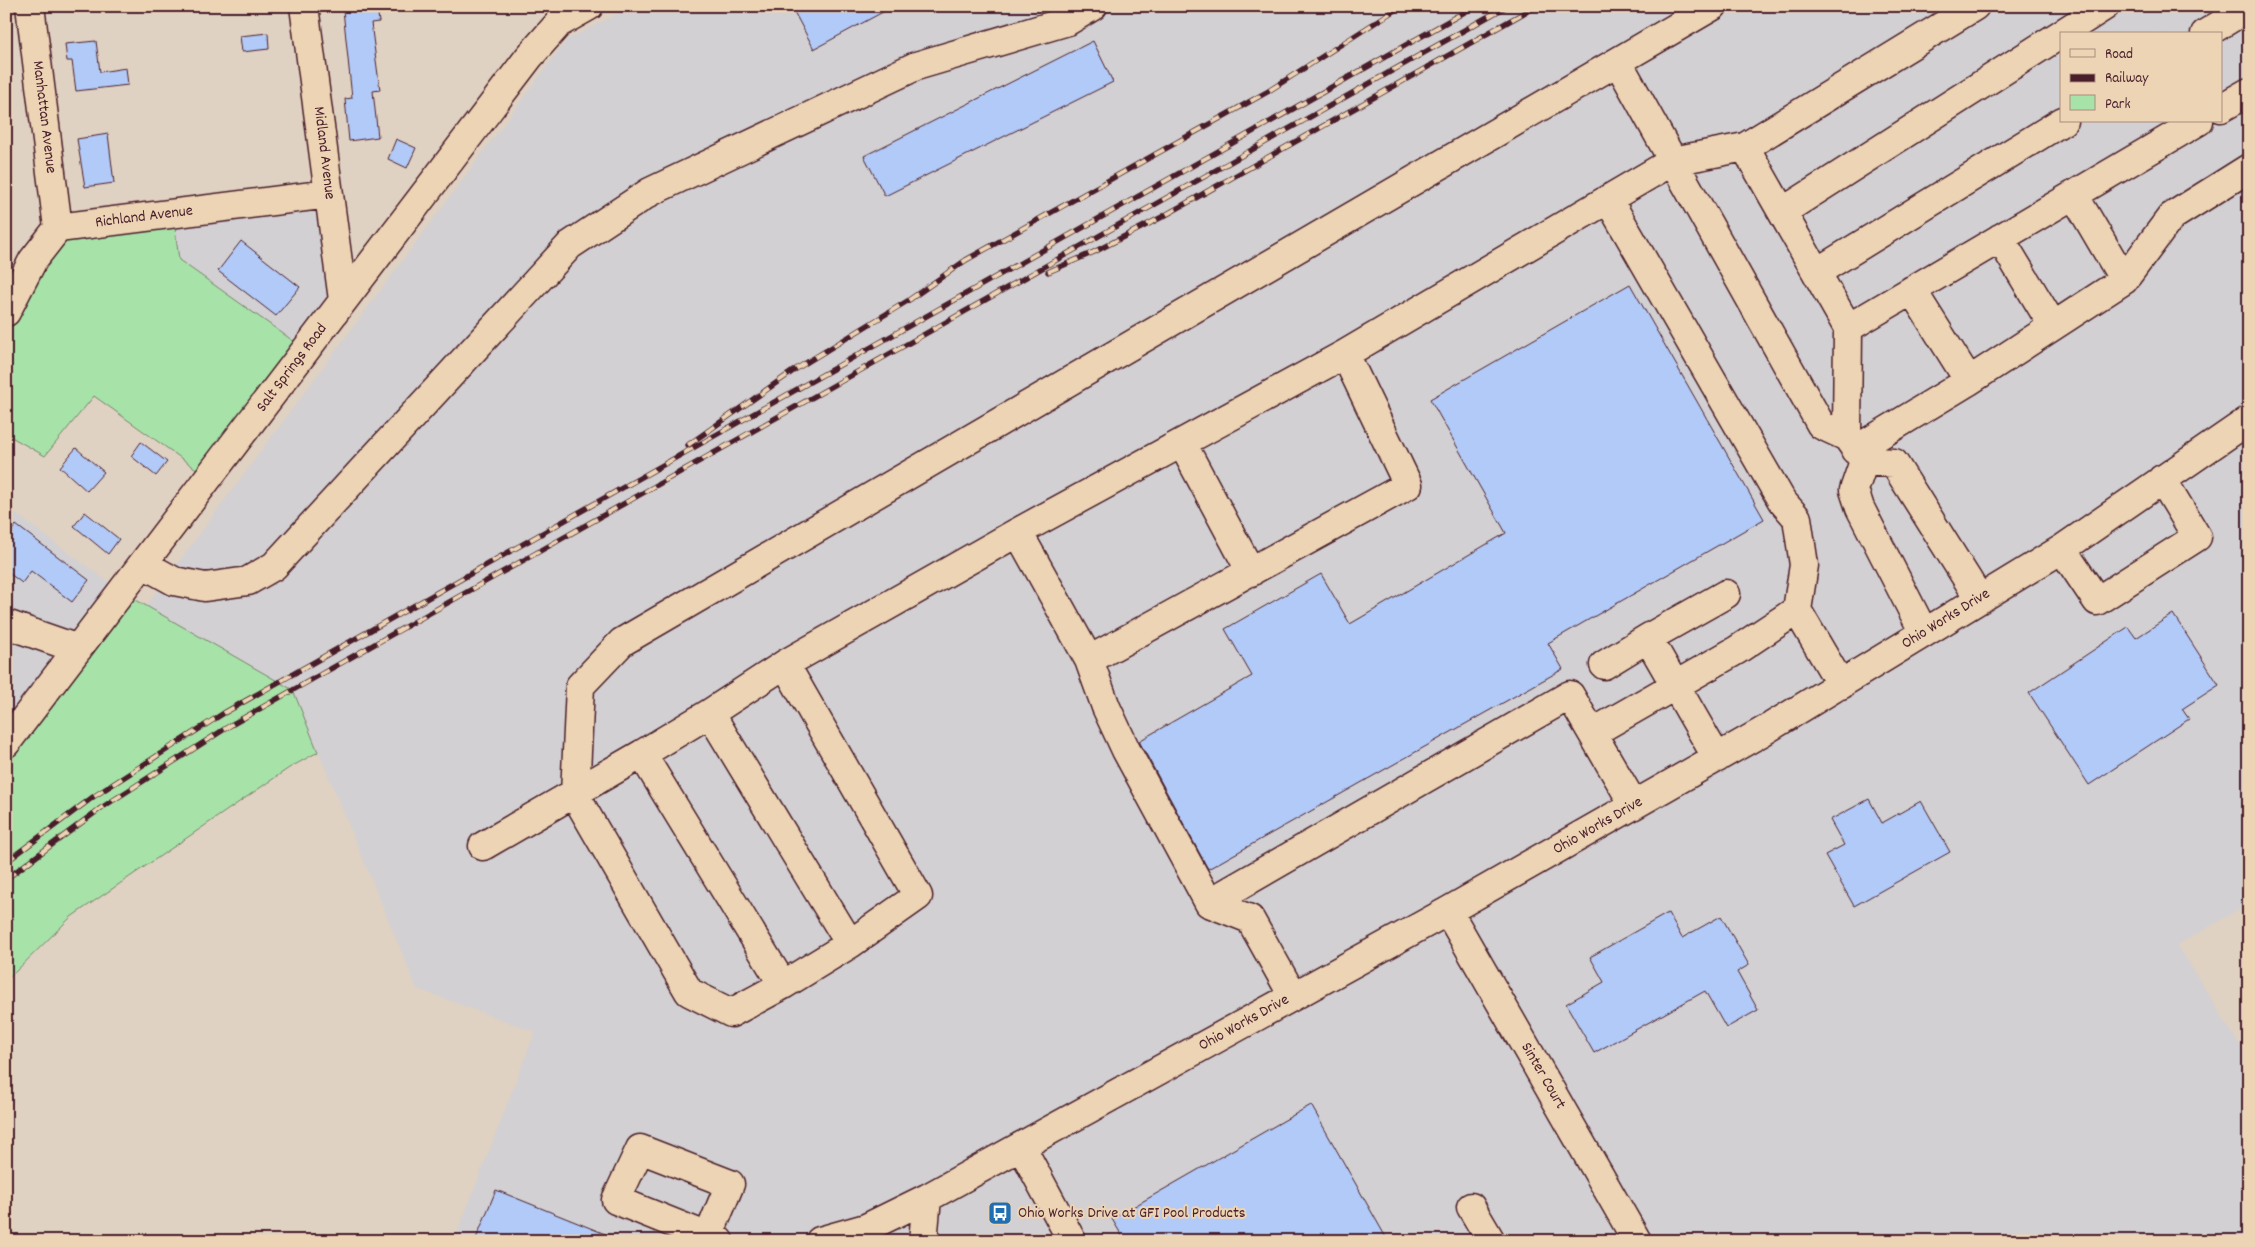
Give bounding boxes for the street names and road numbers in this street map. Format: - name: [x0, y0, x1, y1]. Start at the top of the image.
- street label: Manhattan Avenue: [26, 59, 62, 175]
- street label: Midland Avenue: [307, 105, 341, 201]
- street label: Richland Avenue: [94, 200, 194, 234]
- street label: Salt Springs Road: [251, 319, 333, 417]
- street label: Ohio Works Drive: [1897, 583, 1995, 655]
- street label: Ohio Works Drive: [1549, 791, 1647, 861]
- street label: Ohio Works Drive: [1195, 989, 1293, 1057]
- street label: Sinter Court: [1515, 1038, 1571, 1114]

